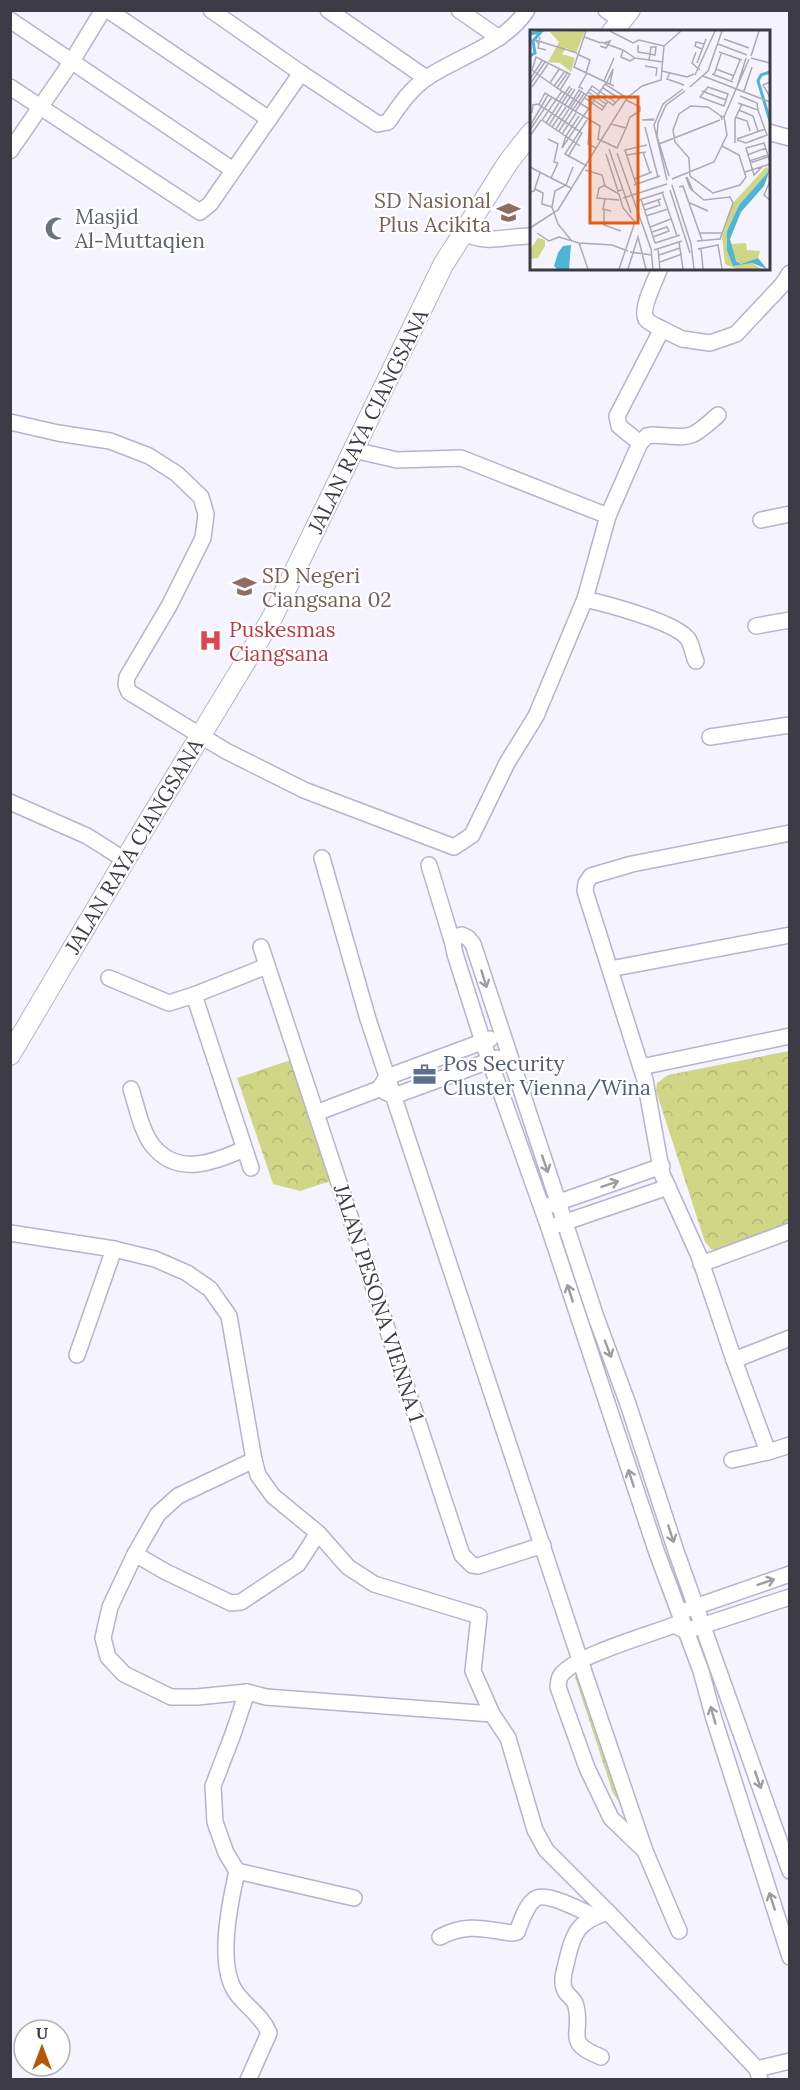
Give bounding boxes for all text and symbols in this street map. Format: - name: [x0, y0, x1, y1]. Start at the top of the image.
- inset map: [530, 30, 770, 270]
- place label: SD Nasional Plus Acikita: [374, 187, 491, 238]
- school or university icon: SD Nasional Plus Acikita: [496, 199, 522, 225]
- place label: Masjid Al-Muttaqien: [74, 203, 205, 254]
- mosque icon: Masjid Al-Muttaqien: [44, 215, 70, 241]
- street label: JALAN RAYA CIANGSANA: [301, 304, 435, 539]
- place label: SD Negeri Ciangsana 02: [262, 562, 392, 613]
- school or university icon: SD Negeri Ciangsana 02: [231, 574, 257, 600]
- place label: Puskesmas Ciangsana: [229, 616, 336, 667]
- hospital icon: Puskesmas Ciangsana: [198, 628, 224, 654]
- street label: JALAN RAYA CIANGSANA: [58, 733, 209, 959]
- one-way arrow: [479, 969, 490, 988]
- place label: Pos Security Cluster Vienna/Wina: [443, 1050, 651, 1101]
- office icon: Pos Security Cluster Vienna/Wina: [412, 1062, 438, 1088]
- one-way arrow: [541, 1154, 552, 1173]
- one-way arrow: [600, 1177, 619, 1188]
- street label: JALAN PESONA VIENNA 1: [327, 1180, 430, 1425]
- one-way arrow: [564, 1284, 575, 1303]
- one-way arrow: [603, 1339, 614, 1358]
- one-way arrow: [625, 1469, 636, 1488]
- one-way arrow: [666, 1524, 677, 1543]
- one-way arrow: [756, 1576, 775, 1587]
- one-way arrow: [707, 1706, 718, 1725]
- one-way arrow: [753, 1770, 764, 1789]
- one-way arrow: [766, 1892, 777, 1911]
- north arrow: [12, 2018, 72, 2078]
- text: U: [36, 2023, 48, 2043]

